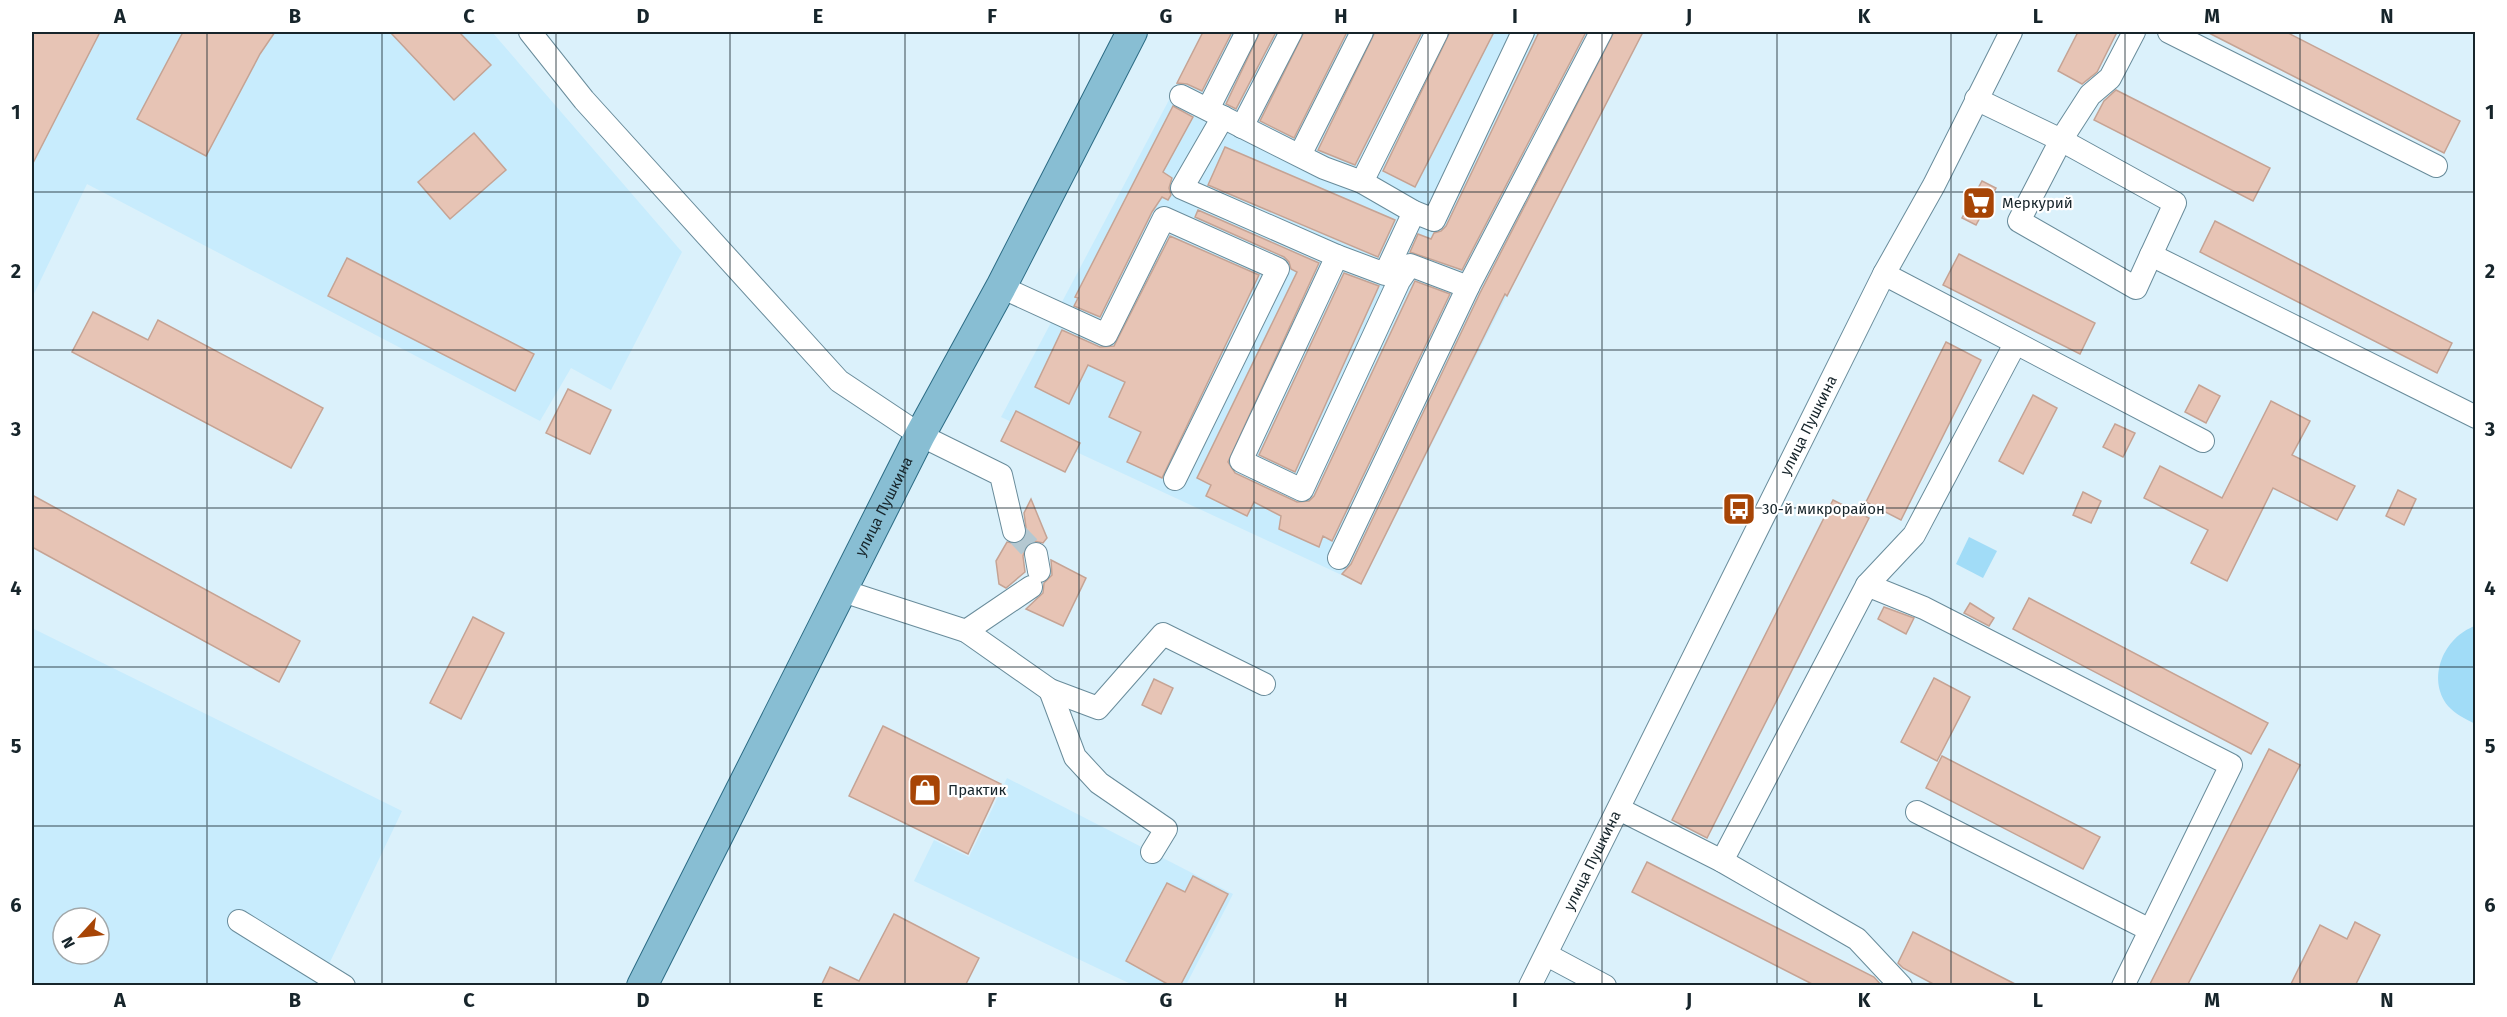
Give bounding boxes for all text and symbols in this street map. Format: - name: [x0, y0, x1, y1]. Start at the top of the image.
- text: A: [113, 4, 127, 28]
- text: B: [289, 4, 301, 28]
- text: C: [463, 4, 475, 28]
- text: D: [636, 4, 650, 28]
- text: E: [813, 4, 823, 28]
- text: F: [987, 4, 997, 28]
- text: G: [1160, 4, 1172, 28]
- text: H: [1334, 4, 1348, 28]
- text: I: [1512, 4, 1518, 28]
- text: J: [1685, 4, 1692, 28]
- text: K: [1858, 4, 1871, 28]
- text: L: [2033, 4, 2043, 28]
- text: M: [2204, 4, 2220, 28]
- text: N: [2380, 4, 2394, 28]
- text: 1: [11, 100, 21, 124]
- text: 1: [2485, 100, 2495, 124]
- supermarket icon: Меркурий: [1961, 185, 1997, 221]
- place label: Меркурий: [2002, 194, 2073, 212]
- text: 2: [11, 259, 21, 283]
- text: 2: [2485, 259, 2495, 283]
- street label: улица Пушкина: [1776, 373, 1841, 478]
- text: 3: [10, 417, 21, 441]
- text: 3: [2484, 417, 2495, 441]
- street label: улица Пушкина: [851, 454, 917, 559]
- bus stop icon: 30-й микрорайон: [1721, 491, 1757, 527]
- place label: 30-й микрорайон: [1762, 500, 1885, 518]
- text: 4: [10, 576, 22, 600]
- text: 4: [2484, 576, 2496, 600]
- text: 5: [11, 734, 22, 758]
- text: 5: [2485, 734, 2496, 758]
- shop icon: Практик: [907, 772, 943, 808]
- place label: Практик: [948, 781, 1007, 799]
- street label: улица Пушкина: [1560, 808, 1625, 914]
- text: 6: [10, 893, 22, 917]
- text: 6: [2484, 893, 2496, 917]
- north arrow: [51, 906, 111, 966]
- text: N: [57, 934, 79, 952]
- text: A: [113, 988, 127, 1012]
- text: B: [289, 988, 301, 1012]
- text: C: [463, 988, 475, 1012]
- text: D: [636, 988, 650, 1012]
- text: E: [813, 988, 823, 1012]
- text: F: [987, 988, 997, 1012]
- text: G: [1160, 988, 1172, 1012]
- text: H: [1334, 988, 1348, 1012]
- text: I: [1512, 988, 1518, 1012]
- text: J: [1685, 988, 1692, 1012]
- text: K: [1858, 988, 1871, 1012]
- text: L: [2033, 988, 2043, 1012]
- text: M: [2204, 988, 2220, 1012]
- text: N: [2380, 988, 2394, 1012]

